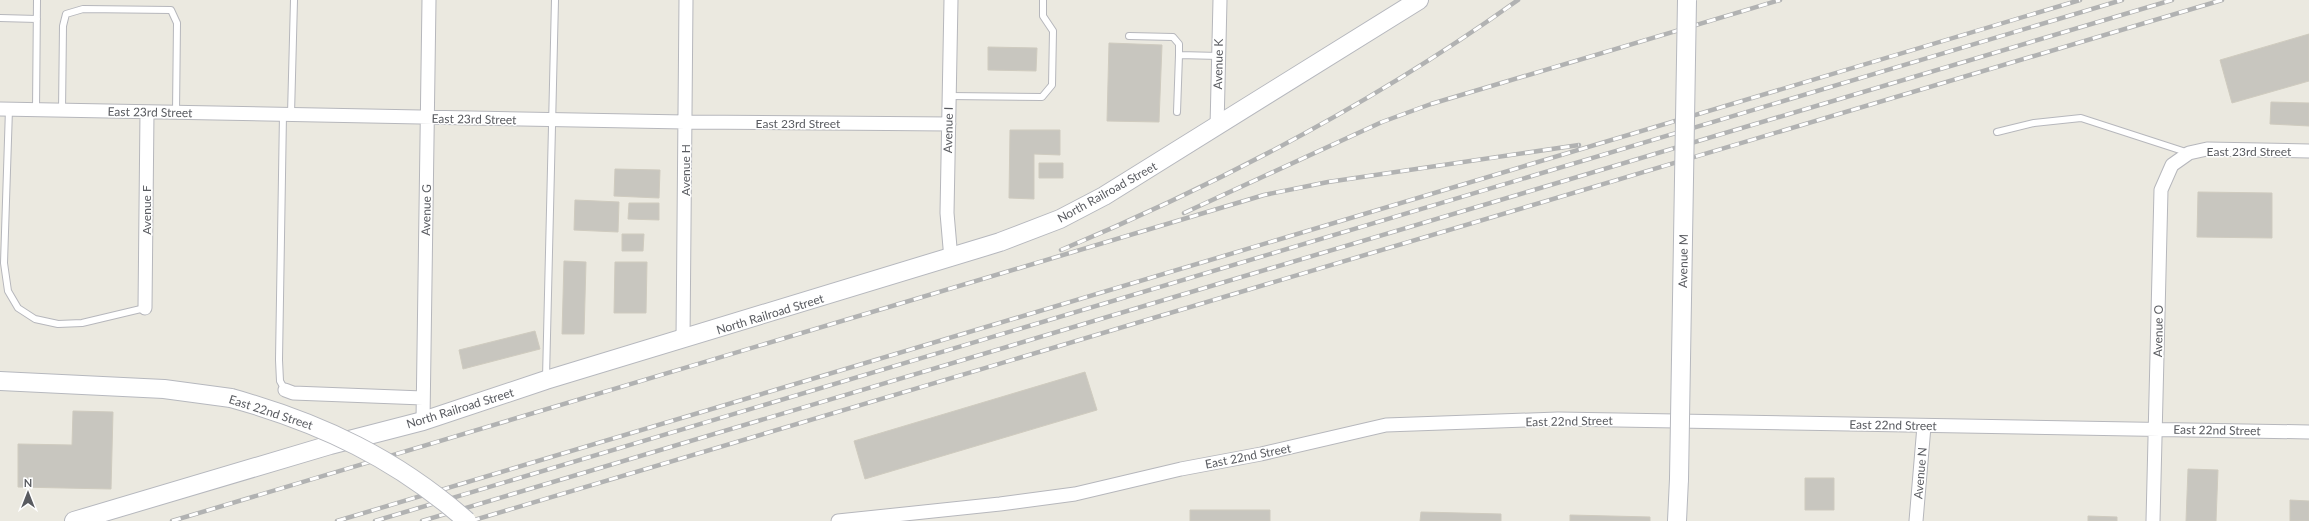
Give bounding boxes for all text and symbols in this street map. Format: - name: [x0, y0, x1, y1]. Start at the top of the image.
- street label: Avenue K: [1210, 38, 1226, 90]
- street label: East 23rd Street: [107, 104, 193, 120]
- street label: Avenue I: [940, 107, 956, 153]
- street label: East 23rd Street: [431, 111, 517, 127]
- street label: East 23rd Street: [756, 116, 841, 131]
- street label: Avenue H: [678, 144, 693, 196]
- street label: East 23rd Street: [2207, 144, 2292, 159]
- street label: North Railroad Street: [1055, 158, 1160, 226]
- street label: Avenue G: [418, 184, 434, 236]
- street label: Avenue F: [139, 185, 154, 235]
- street label: Avenue M: [1675, 234, 1691, 288]
- street label: North Railroad Street: [714, 290, 826, 337]
- street label: Avenue O: [2150, 304, 2166, 357]
- street label: North Railroad Street: [404, 384, 516, 431]
- street label: East 22nd Street: [227, 391, 316, 433]
- street label: East 22nd Street: [1525, 413, 1614, 429]
- street label: East 22nd Street: [1849, 417, 1938, 433]
- street label: East 22nd Street: [2173, 422, 2262, 438]
- street label: East 22nd Street: [1204, 440, 1293, 472]
- street label: Avenue N: [1910, 446, 1930, 500]
- north arrow: [8, 473, 48, 513]
- text: N: [24, 476, 32, 489]

